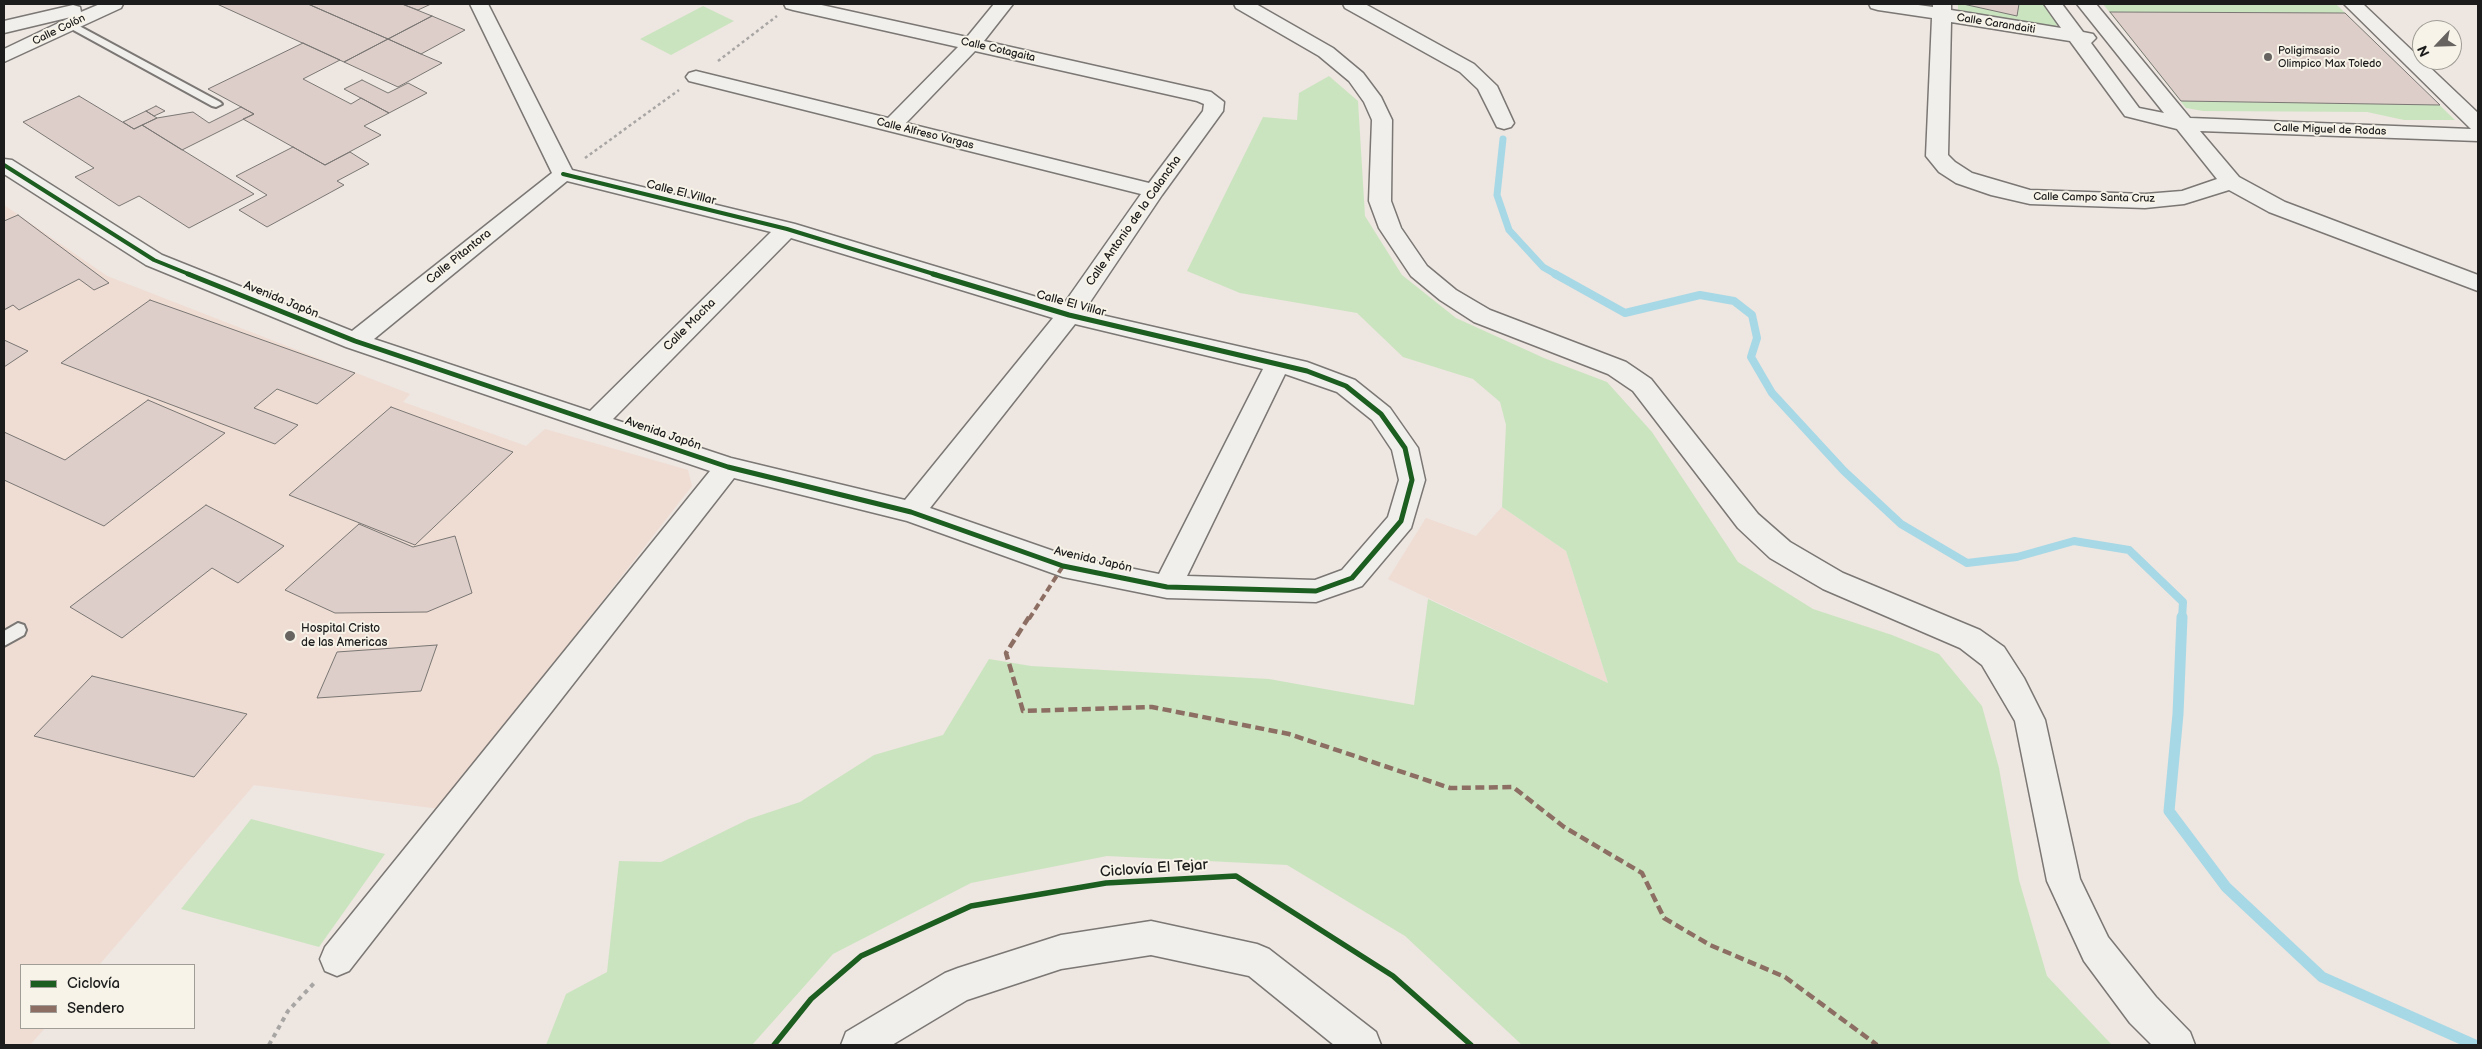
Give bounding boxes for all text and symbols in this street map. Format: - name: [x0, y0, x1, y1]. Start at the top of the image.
- street label: Calle Carandaiti: [1956, 11, 2036, 37]
- street label: Calle Colón: [30, 12, 88, 48]
- north arrow: [2412, 20, 2462, 70]
- street label: Calle Cotagaita: [959, 35, 1037, 65]
- text: N: [2414, 43, 2434, 59]
- place label: Poligimsasio Olimpico Max Toledo: [2278, 44, 2382, 70]
- marker: Poligimsasio Olimpico Max Toledo: [2262, 51, 2274, 63]
- street label: Calle Alfreso Vargas: [875, 116, 975, 152]
- street label: Calle Miguel de Rodas: [2273, 121, 2387, 139]
- street label: Calle Antonio de la Calancha: [1083, 153, 1185, 289]
- street label: Calle El Villar: [645, 177, 717, 209]
- street label: Calle Campo Santa Cruz: [2033, 190, 2155, 206]
- street label: Calle Pitantora: [424, 226, 494, 288]
- street label: Avenida Japón: [241, 278, 321, 322]
- street label: Calle El Villar: [1035, 288, 1107, 320]
- street label: Calle Macha: [661, 296, 719, 354]
- street label: Avenida Japón: [623, 414, 703, 454]
- street label: Avenida Japón: [1053, 544, 1133, 576]
- place label: Hospital Cristo de las Americas: [301, 622, 387, 650]
- marker: Hospital Cristo de las Americas: [283, 629, 297, 643]
- street label: Ciclovía El Tejar: [1099, 856, 1209, 882]
- legend: [20, 964, 195, 1029]
- text: Ciclovía: [67, 974, 120, 993]
- text: Sendero: [67, 999, 125, 1018]

